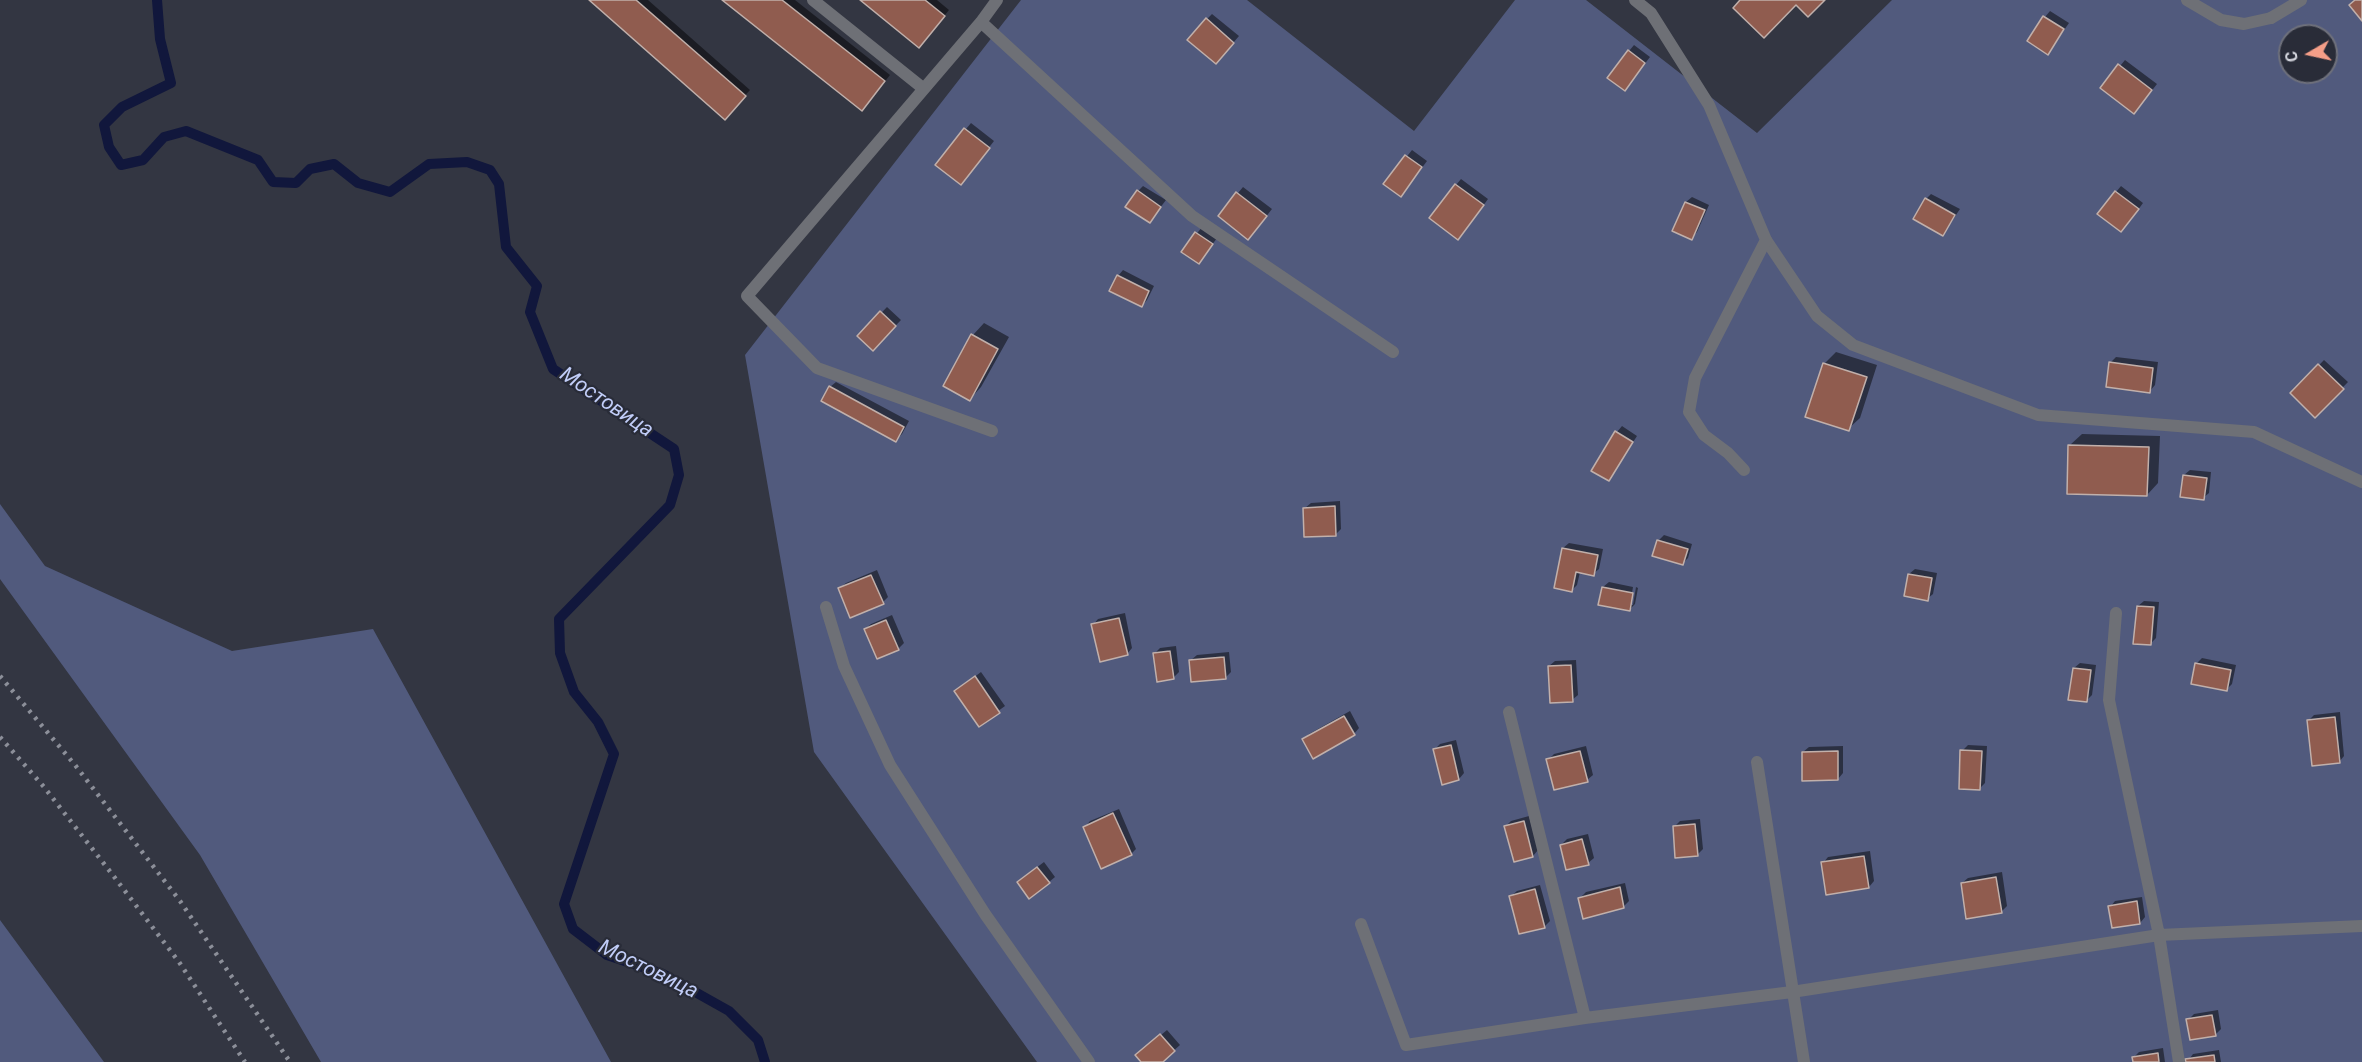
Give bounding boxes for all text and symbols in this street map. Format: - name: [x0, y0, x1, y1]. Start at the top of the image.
- north arrow: [2278, 24, 2338, 84]
- text: С: [2282, 50, 2302, 63]
- water label: Мостовица: [554, 362, 658, 444]
- water label: Мостовица: [594, 935, 702, 1005]

